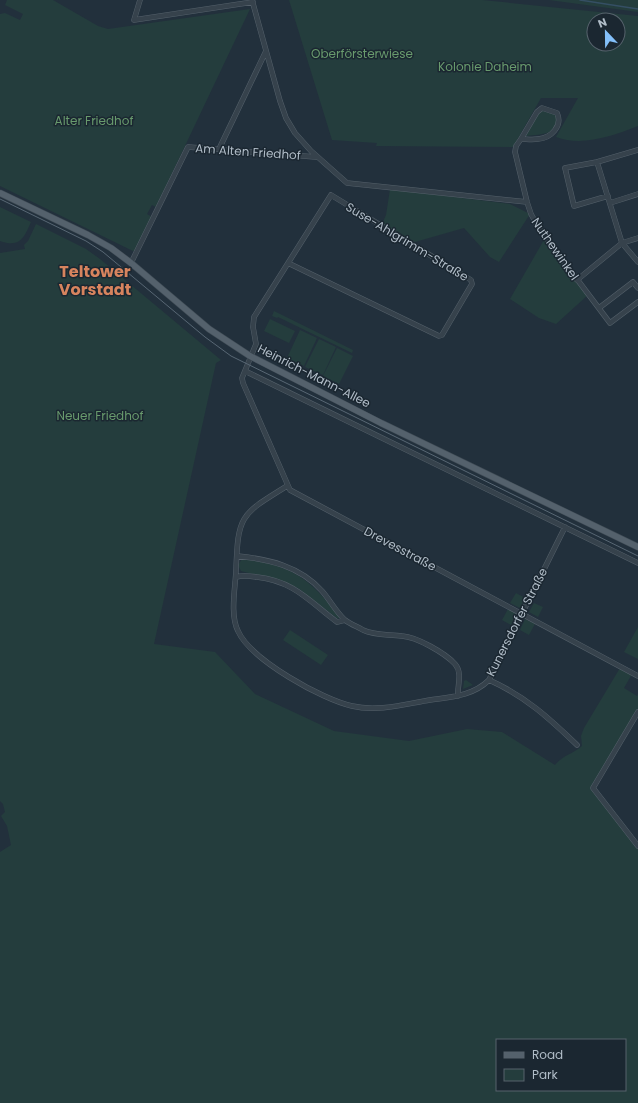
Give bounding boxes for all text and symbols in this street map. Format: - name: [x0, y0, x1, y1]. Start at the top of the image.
- north arrow: [586, 12, 626, 52]
- text: N: [595, 14, 609, 32]
- park label: Oberförsterwiese: [311, 45, 413, 62]
- park label: Kolonie Daheim: [438, 58, 532, 75]
- park label: Alter Friedhof: [55, 112, 133, 129]
- street label: Am Alten Friedhof: [195, 139, 301, 164]
- street label: Suse-Ahlgrimm-Straße: [343, 198, 472, 285]
- street label: Nuthewinkel: [528, 214, 583, 283]
- district label: Teltower Vorstadt: [59, 260, 131, 301]
- street label: Heinrich-Mann-Allee: [255, 340, 374, 411]
- park label: Neuer Friedhof: [56, 407, 144, 424]
- street label: Drevesstraße: [361, 522, 439, 575]
- street label: Kunersdorfer Straße: [482, 565, 551, 679]
- legend: [496, 1039, 626, 1091]
- text: Road: [532, 1046, 563, 1063]
- text: Park: [532, 1066, 559, 1083]

